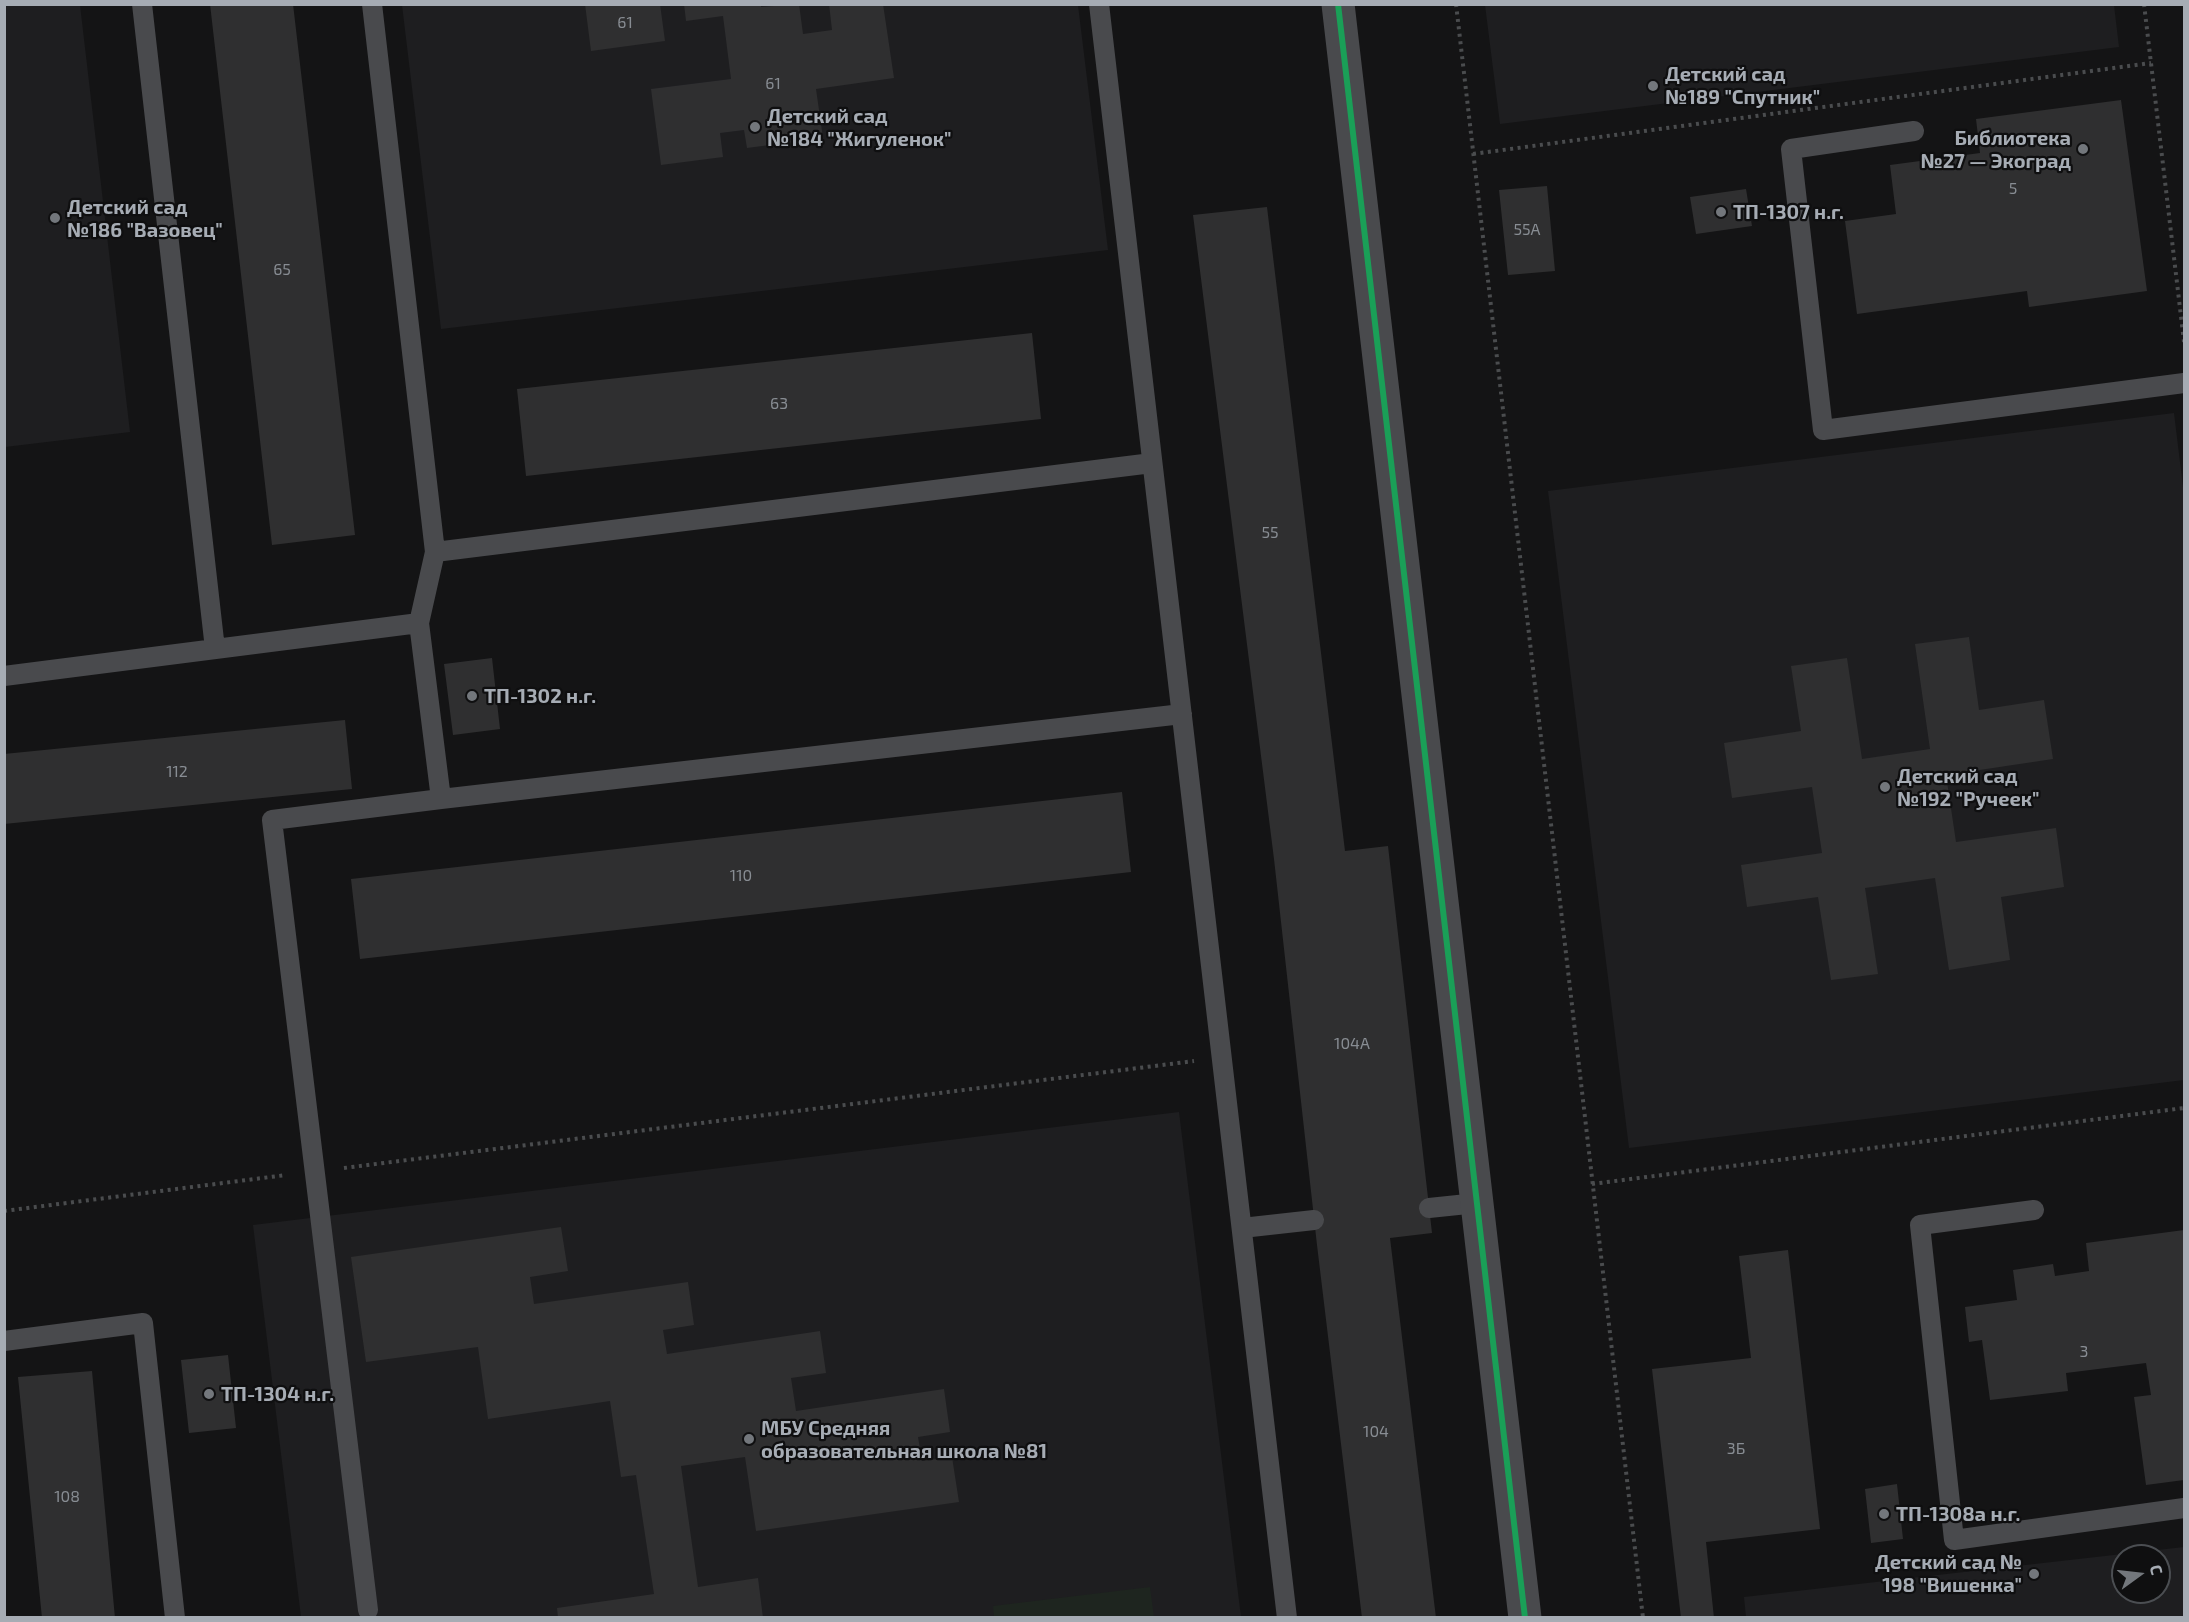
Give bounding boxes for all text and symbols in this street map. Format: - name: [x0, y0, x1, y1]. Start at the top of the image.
- house number: 61: [617, 13, 633, 33]
- place label: Детский сад №189 "Спутник": [1665, 62, 1820, 109]
- house number: 61: [765, 74, 781, 94]
- marker: Детский сад №189 "Спутник": [1646, 79, 1660, 93]
- place label: Детский сад №184 "Жигуленок": [767, 104, 952, 151]
- marker: Детский сад №184 "Жигуленок": [748, 120, 762, 134]
- place label: Библиотека №27 — Экоград: [1921, 126, 2071, 173]
- marker: Библиотека №27 — Экоград: [2076, 142, 2090, 156]
- house number: 5: [2009, 179, 2017, 199]
- place label: Детский сад №186 "Вазовец": [67, 195, 223, 242]
- place label: ТП-1307 н.г.: [1733, 200, 1844, 224]
- marker: ТП-1307 н.г.: [1714, 205, 1728, 219]
- marker: Детский сад №186 "Вазовец": [48, 211, 62, 225]
- house number: 55А: [1513, 220, 1541, 240]
- house number: 65: [273, 260, 291, 280]
- house number: 63: [770, 394, 788, 414]
- house number: 55: [1261, 523, 1279, 543]
- place label: ТП-1302 н.г.: [484, 684, 596, 708]
- marker: ТП-1302 н.г.: [465, 689, 479, 703]
- house number: 112: [166, 762, 188, 782]
- place label: Детский сад №192 "Ручеек": [1897, 764, 2040, 811]
- marker: Детский сад №192 "Ручеек": [1878, 780, 1892, 794]
- house number: 110: [730, 866, 752, 886]
- house number: 104А: [1334, 1034, 1370, 1054]
- house number: 3: [2080, 1342, 2088, 1362]
- place label: ТП-1304 н.г.: [221, 1382, 334, 1406]
- marker: ТП-1304 н.г.: [202, 1387, 216, 1401]
- place label: МБУ Средняя образовательная школа №81: [761, 1416, 1047, 1463]
- house number: 104: [1363, 1422, 1389, 1442]
- marker: МБУ Средняя образовательная школа №81: [742, 1432, 756, 1446]
- house number: 3Б: [1727, 1439, 1745, 1459]
- house number: 108: [54, 1487, 80, 1507]
- place label: ТП-1308а н.г.: [1896, 1502, 2020, 1526]
- marker: ТП-1308а н.г.: [1877, 1507, 1891, 1521]
- north arrow: [2111, 1544, 2171, 1604]
- place label: Детский сад № 198 "Вишенка": [1875, 1550, 2022, 1597]
- text: С: [2147, 1563, 2167, 1577]
- marker: Детский сад № 198 "Вишенка": [2027, 1567, 2041, 1581]

